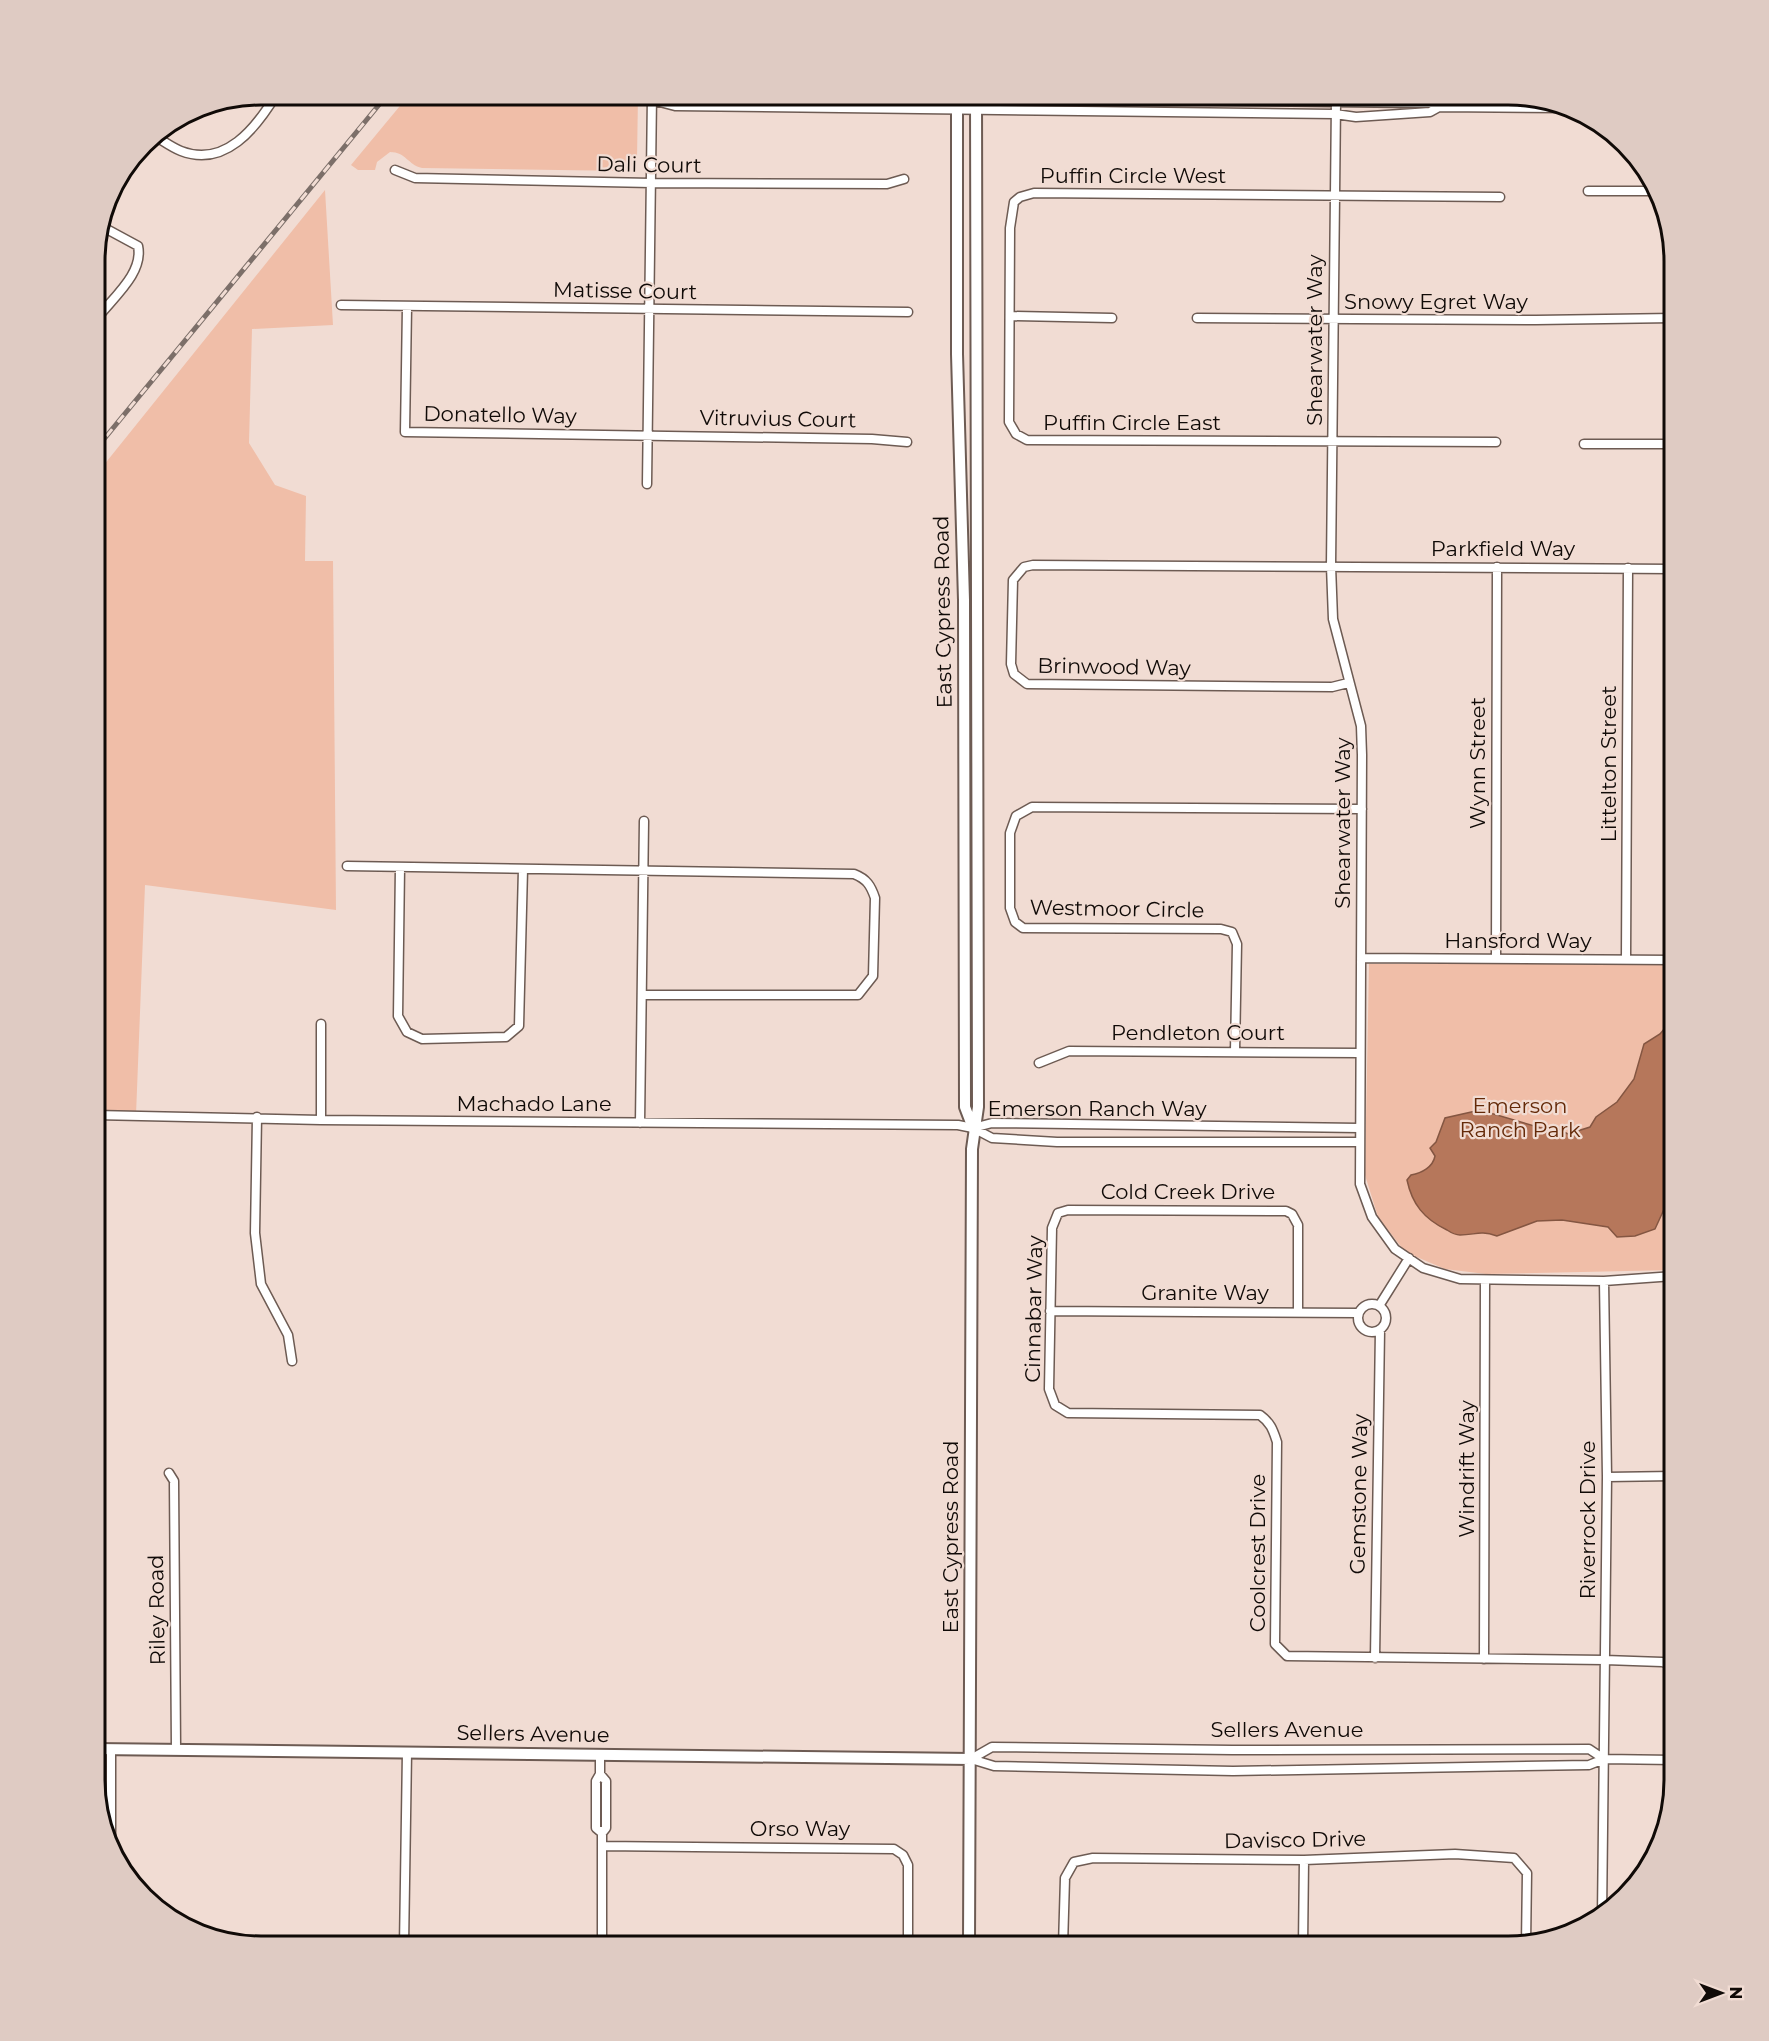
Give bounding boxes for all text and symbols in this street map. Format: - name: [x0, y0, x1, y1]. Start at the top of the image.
- street label: Dali Court: [596, 151, 702, 178]
- street label: Puffin Circle West: [1040, 163, 1226, 188]
- street label: Shearwater Way: [1302, 254, 1327, 426]
- street label: Matisse Court: [553, 277, 697, 304]
- street label: Snowy Egret Way: [1344, 289, 1529, 314]
- street label: Donatello Way: [423, 401, 578, 428]
- street label: Vitruvius Court: [699, 405, 857, 432]
- street label: Puffin Circle East: [1043, 410, 1221, 435]
- street label: East Cypress Road: [928, 515, 957, 709]
- street label: Parkfield Way: [1431, 536, 1576, 561]
- street label: Brinwood Way: [1037, 653, 1192, 680]
- street label: Littelton Street: [1596, 686, 1621, 842]
- street label: Wynn Street: [1465, 697, 1490, 829]
- street label: Shearwater Way: [1330, 737, 1355, 909]
- street label: Westmoor Circle: [1029, 894, 1205, 923]
- street label: Hansford Way: [1444, 928, 1592, 953]
- street label: Pendleton Court: [1111, 1020, 1285, 1045]
- street label: Machado Lane: [456, 1091, 612, 1116]
- park label: Emerson Ranch Park: [1460, 1093, 1581, 1142]
- street label: Emerson Ranch Way: [987, 1096, 1207, 1121]
- street label: Cold Creek Drive: [1101, 1179, 1275, 1204]
- street label: Cinnabar Way: [1020, 1234, 1047, 1383]
- street label: Granite Way: [1141, 1280, 1269, 1305]
- street label: Windrift Way: [1454, 1400, 1479, 1538]
- street label: Gemstone Way: [1345, 1413, 1372, 1575]
- street label: East Cypress Road: [938, 1441, 963, 1633]
- street label: Riverrock Drive: [1575, 1441, 1600, 1599]
- street label: Coolcrest Drive: [1245, 1474, 1270, 1632]
- street label: Riley Road: [143, 1554, 170, 1666]
- street label: Sellers Avenue: [1211, 1717, 1363, 1742]
- street label: Sellers Avenue: [456, 1720, 610, 1747]
- street label: Orso Way: [750, 1816, 851, 1841]
- street label: Davisco Drive: [1224, 1826, 1366, 1853]
- north arrow: [1691, 1963, 1751, 2023]
- text: N: [1726, 1987, 1745, 1999]

